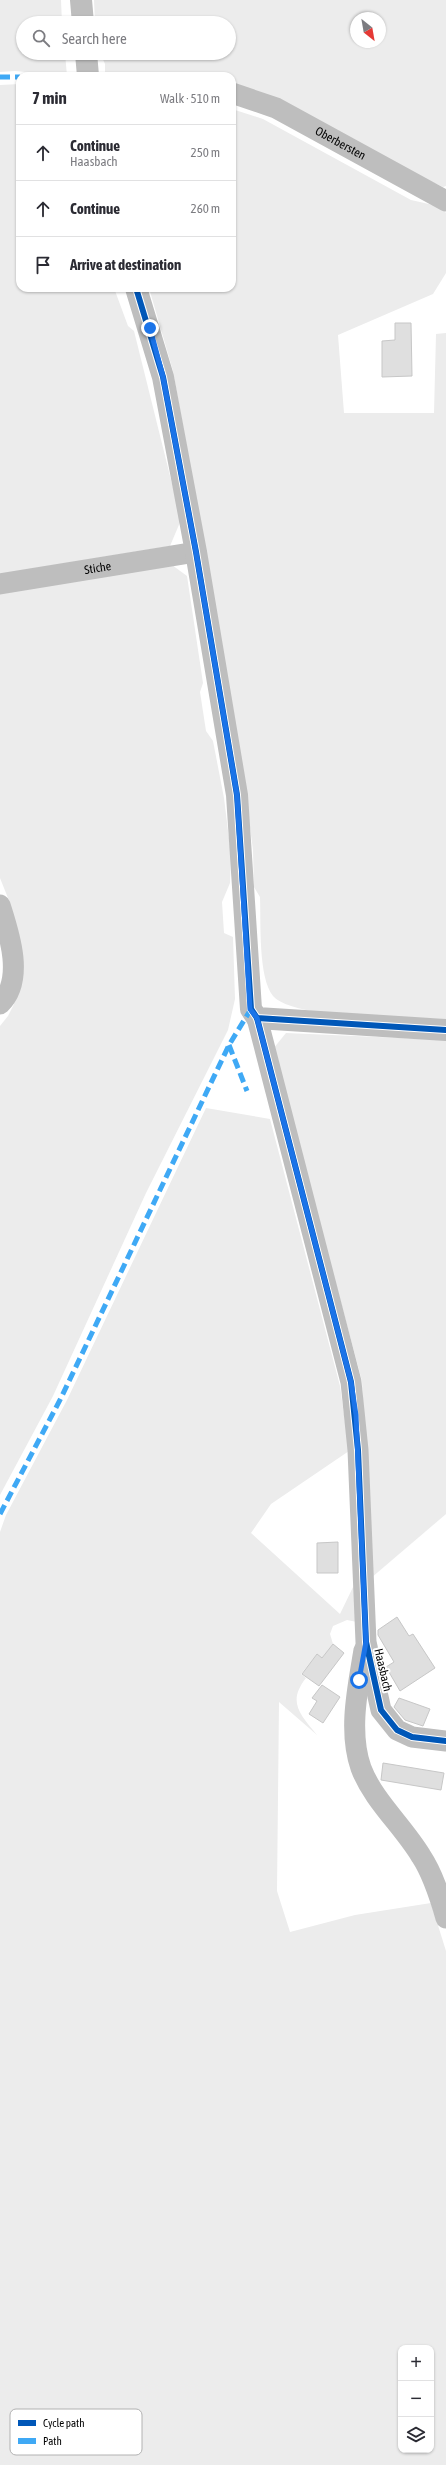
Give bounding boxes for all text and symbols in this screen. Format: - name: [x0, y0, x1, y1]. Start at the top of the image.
- north arrow: [350, 12, 386, 48]
- search box: [16, 16, 236, 60]
- icon: search: [30, 27, 52, 49]
- text: Search here: [62, 30, 127, 47]
- text: 7 min: [32, 88, 67, 108]
- text: Walk · 510 m: [160, 91, 220, 106]
- street label: Oberbersten: [313, 124, 368, 163]
- text: Continue: [70, 137, 120, 154]
- icon: ahead: [32, 142, 54, 164]
- text: 250 m: [191, 145, 220, 160]
- text: Haasbach: [70, 154, 118, 169]
- icon: ahead: [32, 198, 54, 220]
- text: Continue: [70, 200, 120, 217]
- text: 260 m: [191, 201, 220, 216]
- icon: arrive: [32, 254, 54, 276]
- text: Arrive at destination: [70, 256, 181, 273]
- route end: [141, 319, 159, 337]
- street label: Stiche: [83, 559, 112, 577]
- street label: Haasbach: [371, 1647, 395, 1693]
- route start: [350, 1671, 368, 1689]
- map controls: [398, 2345, 434, 2453]
- button: +: [398, 2345, 434, 2381]
- button: −: [398, 2381, 434, 2417]
- legend: [10, 2409, 142, 2455]
- text: Cycle path: [43, 2417, 85, 2429]
- button: layers: [398, 2417, 434, 2453]
- text: Path: [43, 2435, 62, 2447]

